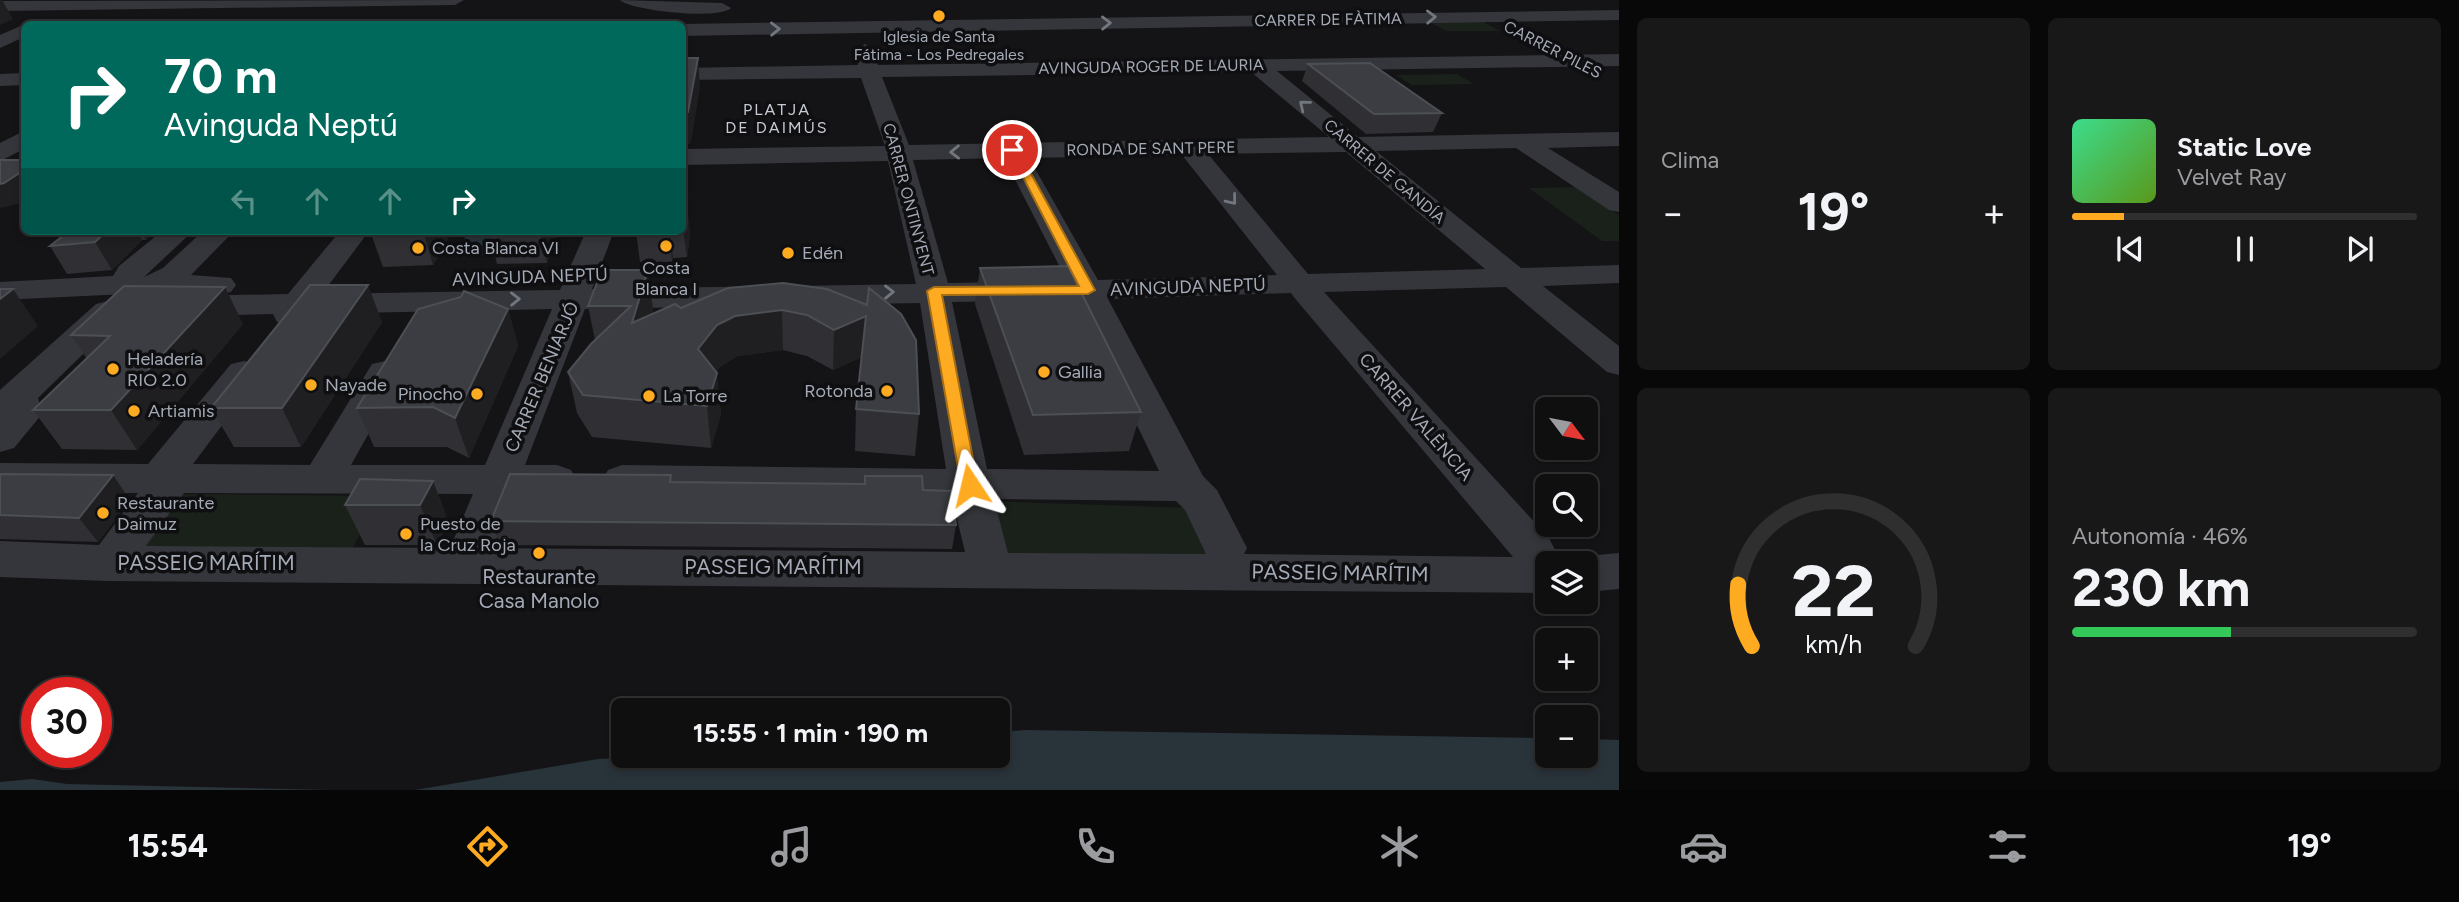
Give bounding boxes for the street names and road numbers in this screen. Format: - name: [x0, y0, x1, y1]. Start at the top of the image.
- street label: CARRER DE FÀTIMA: [1254, 9, 1402, 30]
- street label: CARRER PILES: [1501, 17, 1605, 82]
- street label: AVINGUDA ROGER DE LAURIA: [1038, 55, 1264, 78]
- street label: CARRER DE GANDÍA: [1320, 115, 1449, 228]
- street label: CARRER ONTINYENT: [879, 121, 938, 277]
- street label: RONDA DE SANT PERE: [1066, 138, 1236, 159]
- street label: AVINGUDA NEPTÚ: [452, 263, 608, 291]
- street label: AVINGUDA NEPTÚ: [1110, 273, 1266, 301]
- street label: CARRER BENIARJÓ: [500, 298, 584, 456]
- street label: CARRER VALÈNCIA: [1355, 349, 1477, 485]
- street label: PASSEIG MARÍTIM: [117, 550, 295, 575]
- street label: PASSEIG MARÍTIM: [684, 554, 862, 579]
- street label: PASSEIG MARÍTIM: [1251, 558, 1429, 587]

